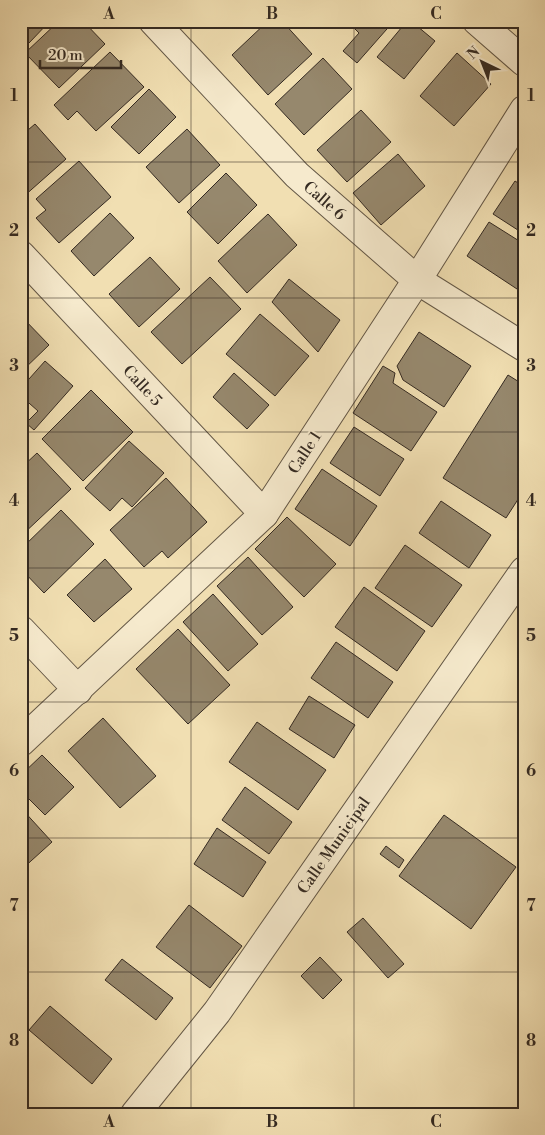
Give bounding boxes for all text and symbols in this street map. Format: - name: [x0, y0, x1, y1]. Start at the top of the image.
- text: A: [102, 4, 115, 24]
- text: B: [266, 4, 278, 24]
- text: C: [430, 4, 442, 24]
- scale bar: [40, 38, 121, 70]
- north arrow: [458, 38, 508, 88]
- text: N: [464, 43, 484, 64]
- text: 20 m: [48, 46, 83, 65]
- text: 1: [10, 86, 18, 106]
- text: 1: [527, 86, 535, 106]
- street label: Calle 6: [299, 177, 350, 225]
- text: 2: [9, 221, 19, 241]
- text: 2: [526, 221, 536, 241]
- text: 3: [9, 356, 19, 376]
- text: 3: [526, 356, 536, 376]
- street label: Calle 5: [118, 361, 166, 410]
- street label: Calle 1: [284, 427, 326, 478]
- text: 4: [9, 491, 20, 511]
- text: 4: [526, 491, 537, 511]
- text: 5: [9, 626, 19, 646]
- text: 5: [526, 626, 536, 646]
- text: 6: [9, 761, 19, 781]
- text: 6: [526, 761, 536, 781]
- street label: Calle Municipal: [293, 793, 375, 898]
- text: 7: [9, 896, 19, 916]
- text: 7: [526, 896, 536, 916]
- text: 8: [9, 1031, 19, 1051]
- text: 8: [526, 1031, 536, 1051]
- text: A: [102, 1112, 115, 1132]
- text: B: [266, 1112, 278, 1132]
- text: C: [430, 1112, 442, 1132]

